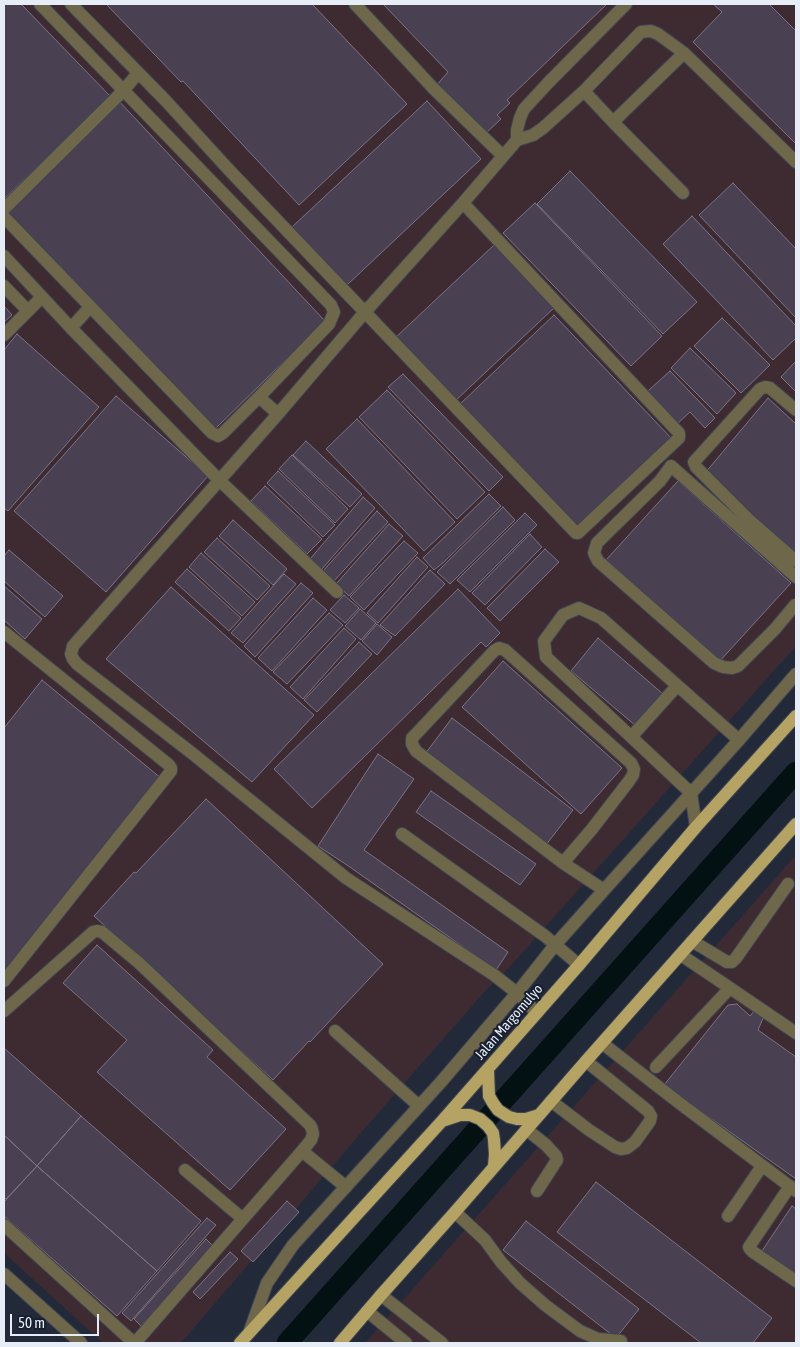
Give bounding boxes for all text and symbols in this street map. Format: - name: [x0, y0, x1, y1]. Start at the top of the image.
- street label: Jalan Margomulyo: [472, 981, 546, 1063]
- scale bar: [12, 1304, 101, 1336]
- text: 50 m: [18, 1314, 45, 1331]

